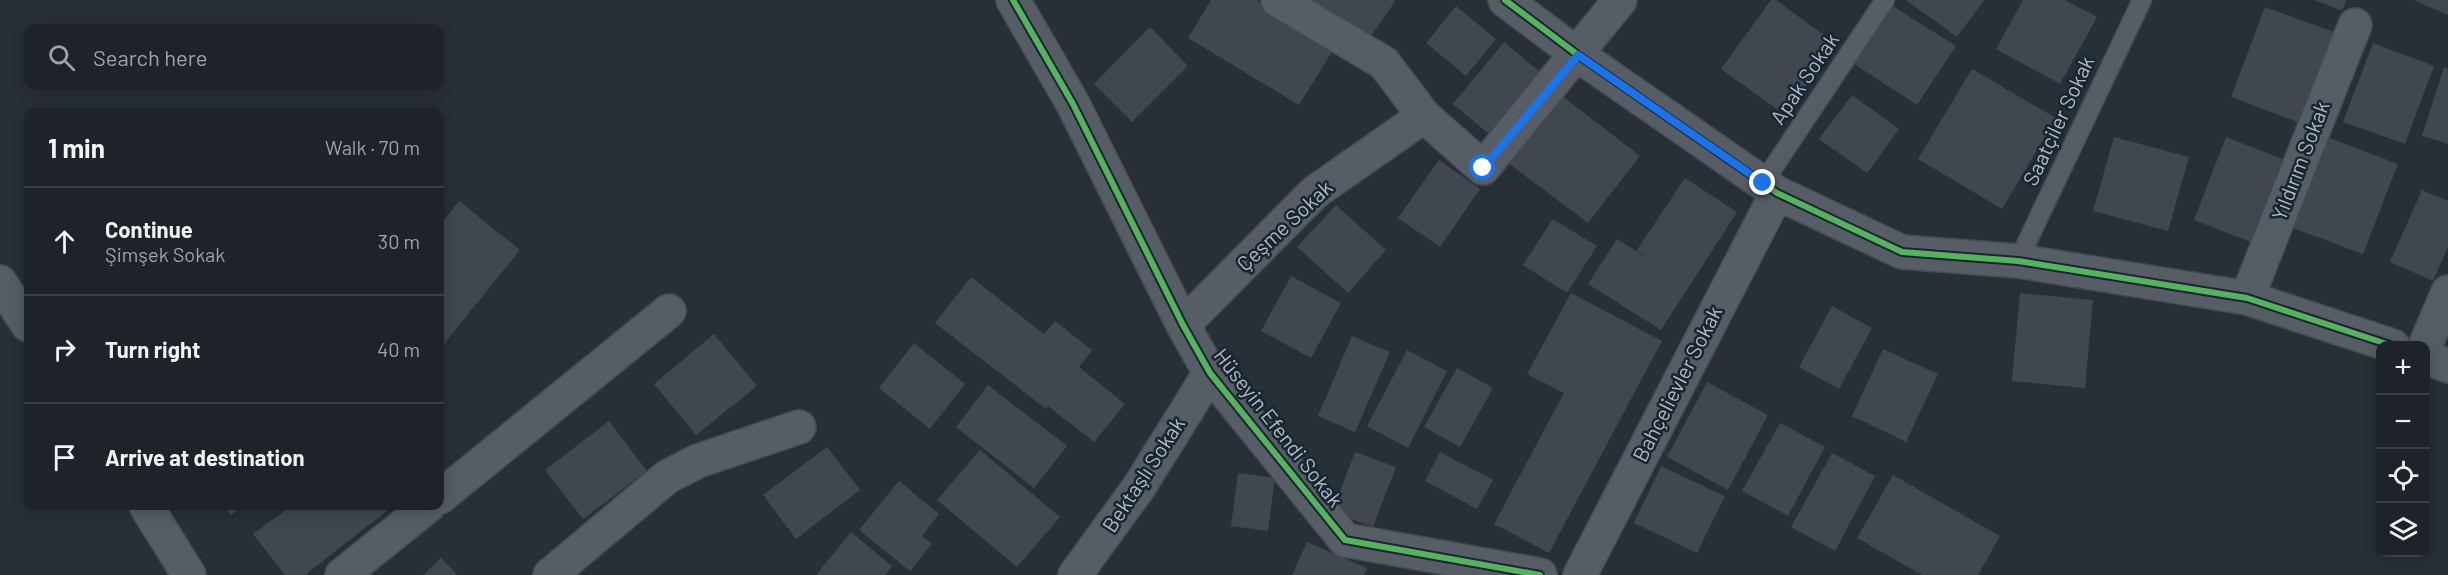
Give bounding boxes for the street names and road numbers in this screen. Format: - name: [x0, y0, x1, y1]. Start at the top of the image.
- street label: Apak Sokak: [1764, 28, 1844, 129]
- street label: Saatçiler Sokak: [2017, 51, 2099, 189]
- street label: Yıldırım Sokak: [2265, 97, 2334, 224]
- street label: Çeşme Sokak: [1231, 174, 1337, 276]
- street label: Bahçelievler Sokak: [1627, 301, 1727, 465]
- street label: Hüseyin Efendi Sokak: [1209, 343, 1349, 511]
- street label: Bektaşlı Sokak: [1096, 412, 1189, 536]

